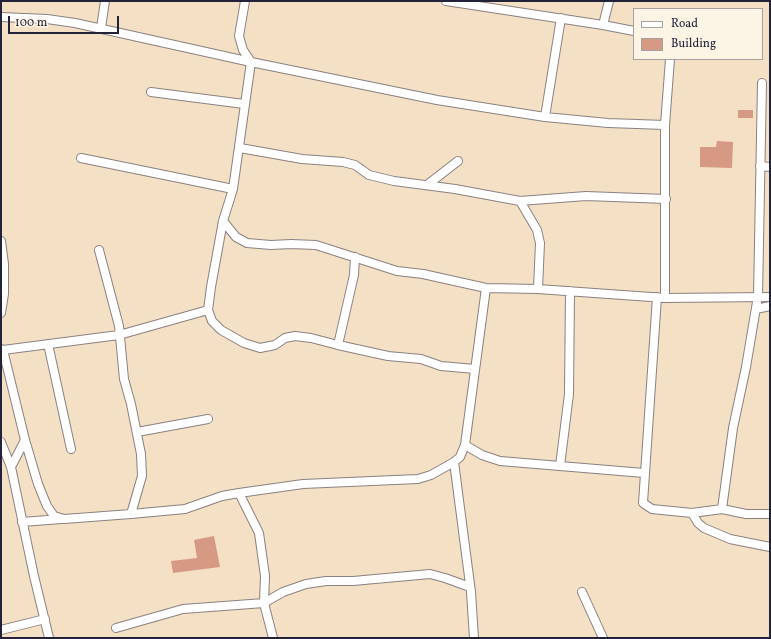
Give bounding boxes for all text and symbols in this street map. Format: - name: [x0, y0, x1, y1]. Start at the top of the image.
- scale bar: [10, 8, 121, 34]
- legend: [633, 8, 763, 60]
- text: 100 m: [15, 15, 47, 31]
- text: Road: [671, 16, 698, 32]
- text: Building: [671, 36, 716, 52]

